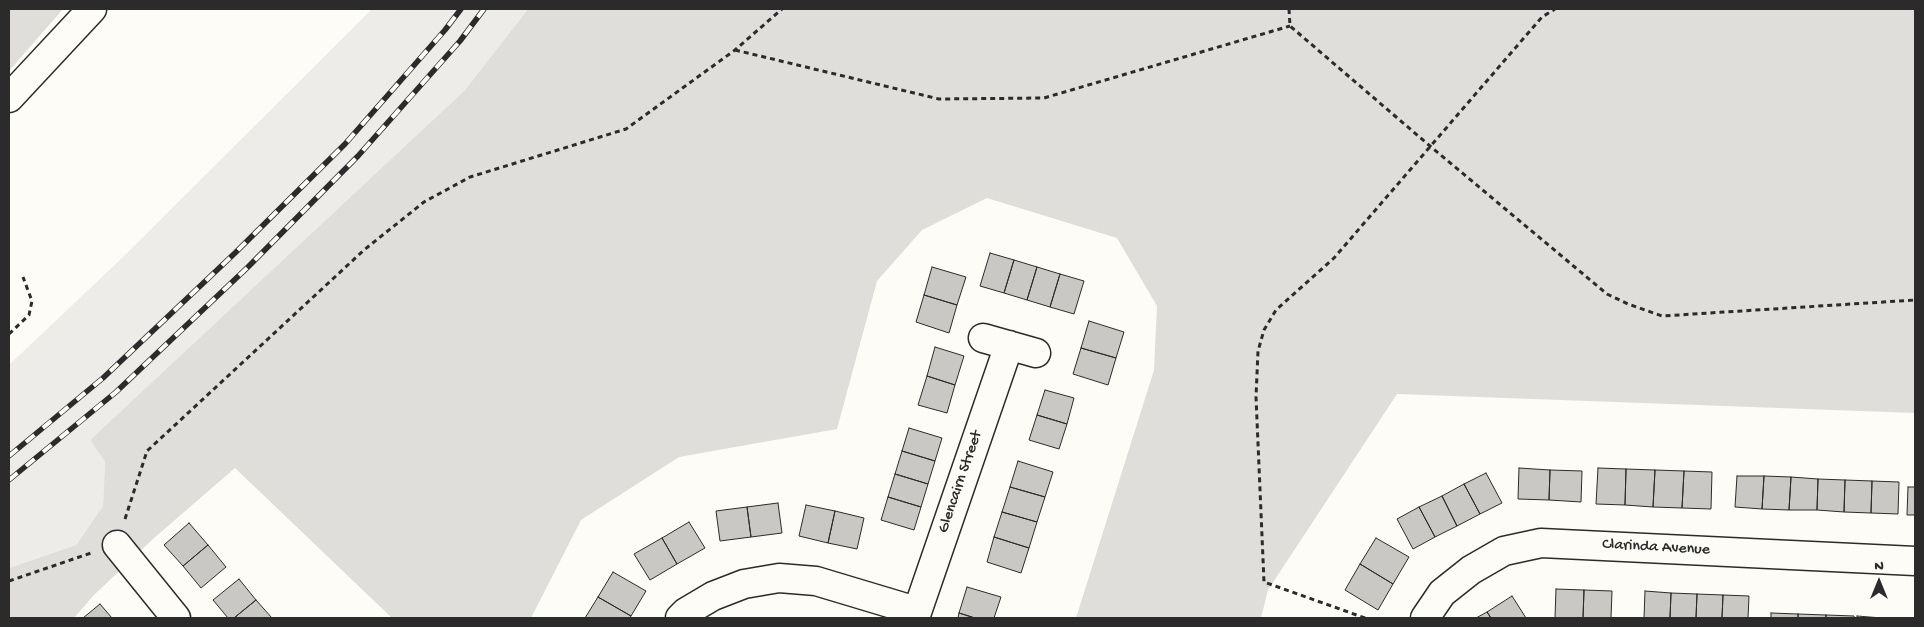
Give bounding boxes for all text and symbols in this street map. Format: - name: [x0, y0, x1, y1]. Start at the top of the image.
- street label: Glencairn Street: [935, 428, 987, 536]
- street label: Clarinda Avenue: [1602, 536, 1710, 560]
- north arrow: [1854, 557, 1904, 607]
- text: N: [1874, 558, 1884, 575]

